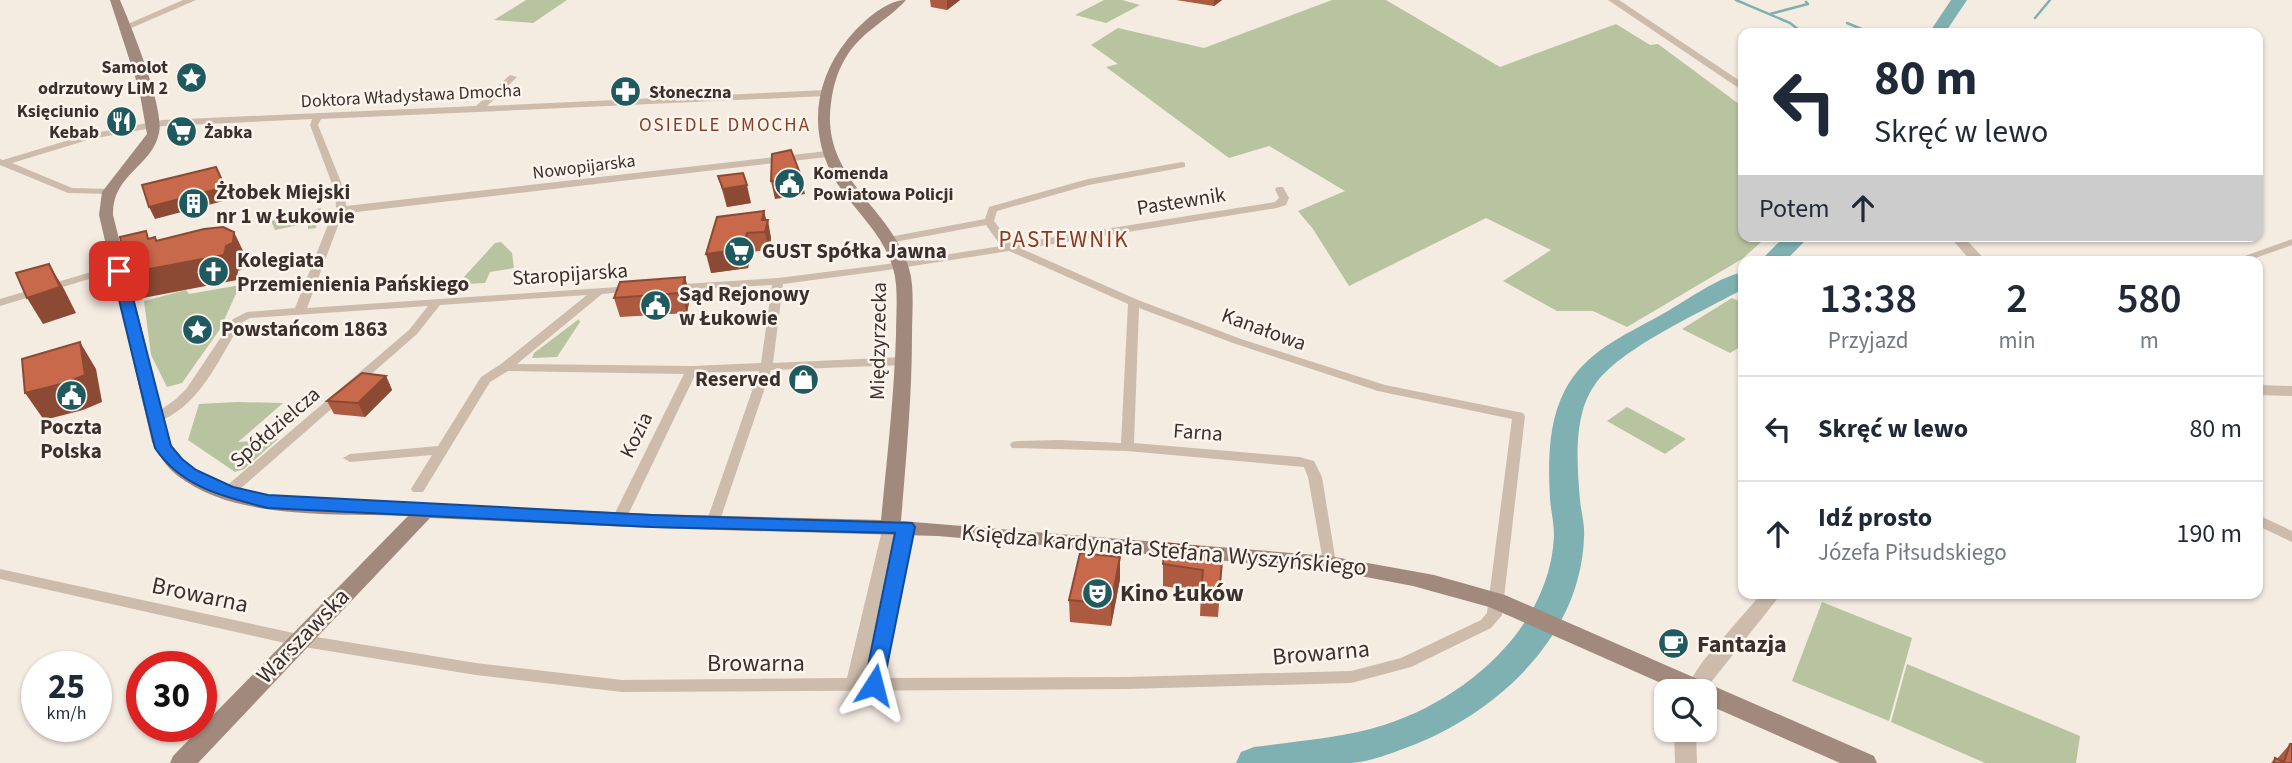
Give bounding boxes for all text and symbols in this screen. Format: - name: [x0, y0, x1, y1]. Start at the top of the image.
- text: 80 m: [1874, 44, 1978, 114]
- place label: Samolot odrzutowy LiM 2: [38, 55, 168, 101]
- icon: left: [1759, 56, 1850, 147]
- place icon: Samolot odrzutowy LiM 2: [174, 60, 208, 94]
- pharmacy icon: Słoneczna: [609, 75, 643, 109]
- street label: Doktora Władysława Dmocha: [300, 78, 522, 114]
- place label: Słoneczna: [649, 80, 732, 105]
- place label: Księciunio Kebab: [17, 99, 99, 145]
- restaurant icon: Księciunio Kebab: [105, 104, 139, 138]
- text: Skręć w lewo: [1874, 109, 2048, 155]
- district label: OSIEDLE DMOCHA: [639, 112, 811, 139]
- supermarket icon: Żabka: [164, 115, 198, 149]
- place label: Żabka: [204, 120, 253, 145]
- street label: Nowopijarska: [531, 148, 637, 186]
- place label: Komenda Powiatowa Policji: [813, 161, 953, 207]
- public building icon: Komenda Powiatowa Policji: [773, 166, 807, 200]
- place label: Żłobek Miejski nr 1 w Łukowie: [216, 177, 355, 231]
- street label: Pastewnik: [1134, 179, 1228, 223]
- building icon: Żłobek Miejski nr 1 w Łukowie: [176, 187, 210, 221]
- icon: ahead: [1844, 189, 1882, 227]
- text: Potem: [1759, 190, 1830, 227]
- district label: PASTEWNIK: [998, 223, 1130, 256]
- supermarket icon: GUST Spółka Jawna: [722, 234, 756, 268]
- place label: GUST Spółka Jawna: [762, 236, 947, 266]
- pin: [89, 241, 149, 301]
- place label: Kolegiata Przemienienia Pańskiego: [237, 245, 469, 299]
- icon: arrive: [100, 252, 138, 290]
- church icon: Kolegiata Przemienienia Pańskiego: [197, 255, 231, 289]
- street label: Staropijarska: [511, 255, 629, 293]
- text: 13:38: [1819, 269, 1917, 329]
- text: 2: [2006, 269, 2028, 329]
- text: 580: [2117, 269, 2182, 329]
- place label: Sąd Rejonowy w Łukowie: [679, 279, 810, 333]
- street label: Międzyrzecka: [862, 282, 894, 400]
- public building icon: Sąd Rejonowy w Łukowie: [639, 289, 673, 323]
- street label: Kanałowa: [1218, 300, 1310, 358]
- place icon: Powstańcom 1863: [181, 312, 215, 346]
- place label: Powstańcom 1863: [221, 314, 388, 344]
- text: Przyjazd: [1828, 324, 1909, 357]
- text: min: [1998, 324, 2036, 357]
- text: m: [2140, 324, 2159, 357]
- shop icon: Reserved: [787, 362, 821, 396]
- place label: Reserved: [695, 364, 781, 394]
- public building icon: Poczta Polska: [54, 378, 88, 412]
- street label: Spółdzielcza: [223, 379, 327, 475]
- street label: Kozia: [612, 407, 660, 463]
- icon: left: [1759, 410, 1797, 448]
- text: Skręć w lewo: [1818, 410, 1968, 447]
- text: 80 m: [2189, 410, 2242, 447]
- place label: Poczta Polska: [40, 412, 102, 466]
- street label: Farna: [1172, 415, 1224, 449]
- text: Idź prosto: [1818, 499, 1932, 536]
- street label: Księdza kardynała Stefana Wyszyńskiego: [960, 515, 1368, 585]
- icon: ahead: [1759, 515, 1797, 553]
- text: 190 m: [2176, 515, 2242, 552]
- text: Józefa Piłsudskiego: [1818, 536, 2007, 569]
- street label: Browarna: [149, 568, 251, 622]
- theatre icon: Kino Łuków: [1080, 576, 1114, 610]
- place label: Kino Łuków: [1120, 576, 1244, 611]
- street label: Warszawska: [248, 580, 358, 692]
- cafe icon: Fantazja: [1657, 627, 1691, 661]
- place label: Fantazja: [1697, 627, 1787, 662]
- street label: Browarna: [1271, 631, 1371, 675]
- street label: Browarna: [707, 646, 805, 681]
- position arrow: [837, 648, 911, 722]
- speed limit sign: 30: [126, 651, 217, 742]
- text: 25: [48, 662, 85, 712]
- map controls: [1654, 679, 1717, 742]
- button: search: [1654, 679, 1717, 742]
- text: km/h: [47, 701, 86, 726]

